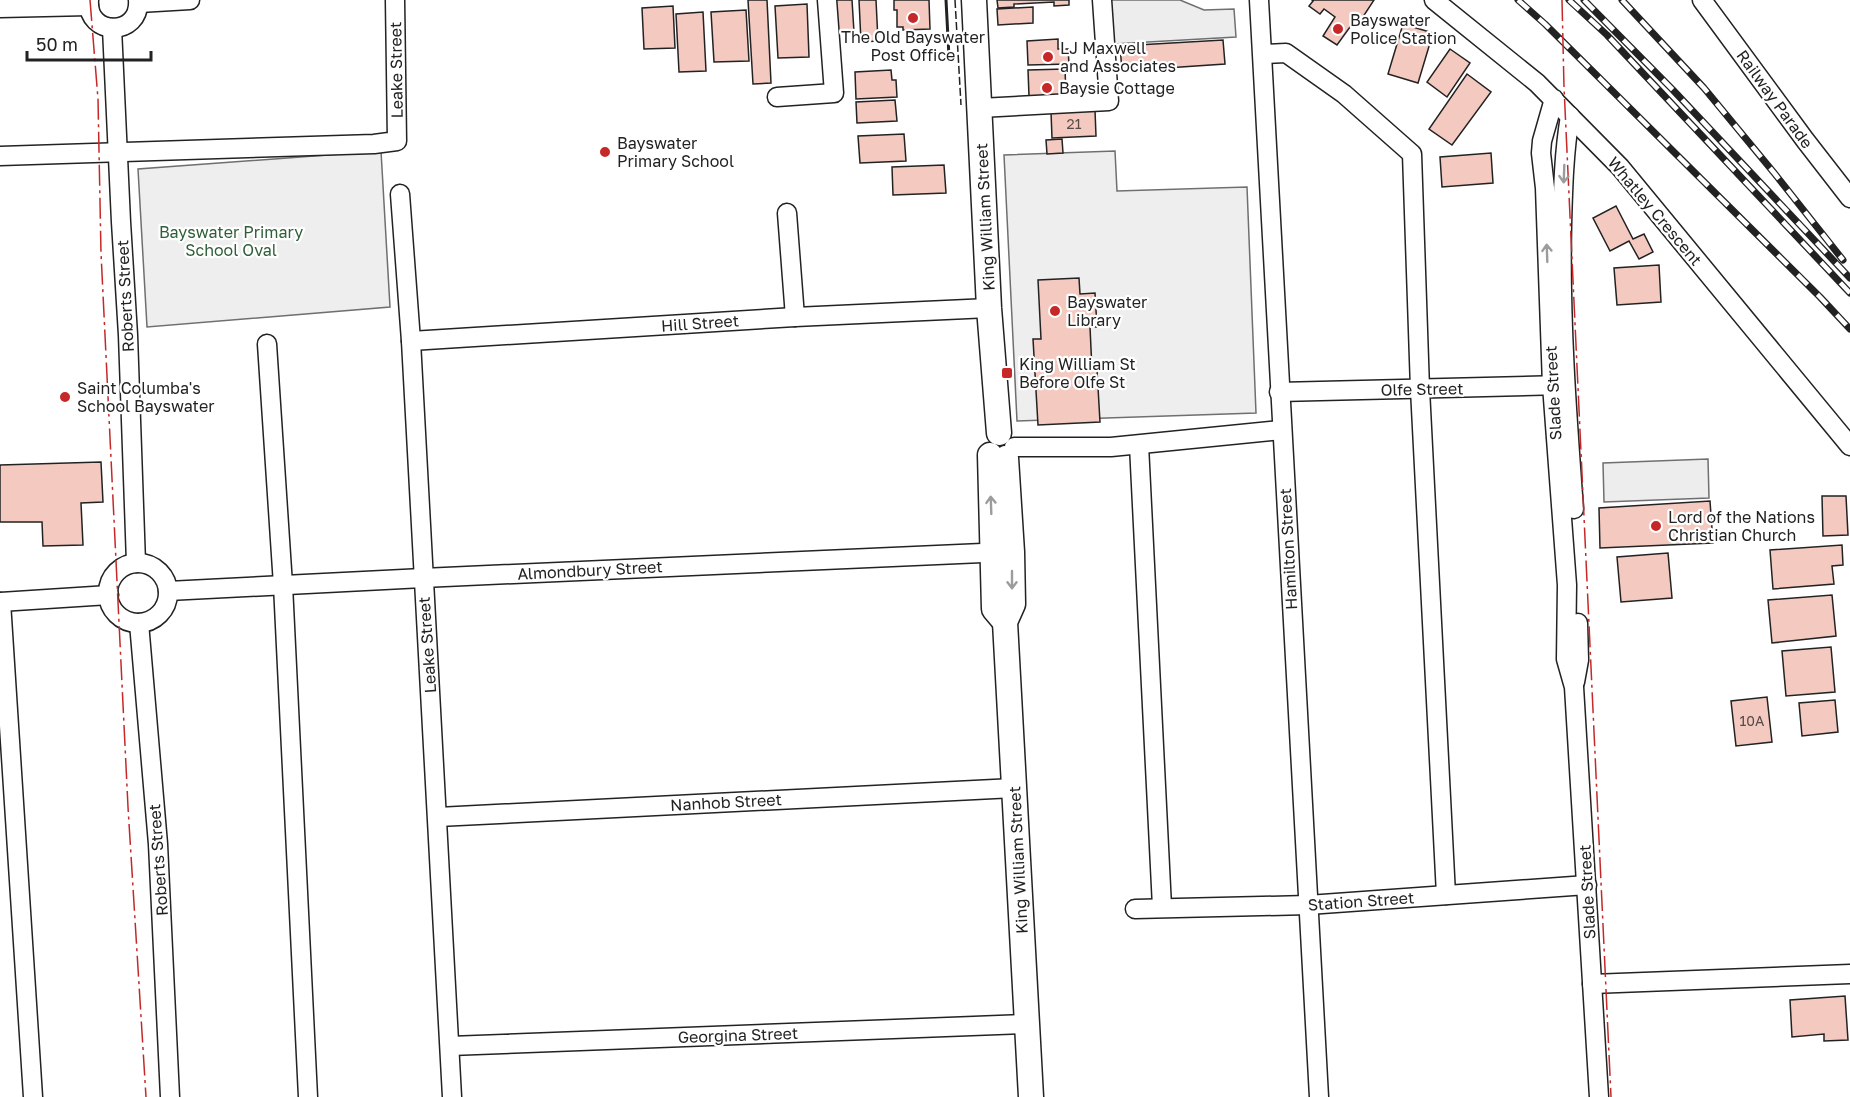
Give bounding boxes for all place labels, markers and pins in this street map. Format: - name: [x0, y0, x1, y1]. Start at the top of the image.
- place label: Bayswater Police Station: [1350, 10, 1457, 48]
- marker: The Old Bayswater Post Office: [906, 11, 920, 25]
- marker: Bayswater Police Station: [1331, 22, 1345, 36]
- place label: The Old Bayswater Post Office: [841, 27, 985, 65]
- place label: LJ Maxwell and Associates: [1060, 38, 1176, 76]
- marker: LJ Maxwell and Associates: [1041, 50, 1055, 64]
- place label: Baysie Cottage: [1059, 78, 1175, 98]
- marker: Baysie Cottage: [1040, 81, 1054, 95]
- place label: Bayswater Primary School: [617, 133, 734, 171]
- marker: Bayswater Primary School: [598, 145, 612, 159]
- place label: Bayswater Library: [1067, 292, 1147, 330]
- marker: Bayswater Library: [1048, 304, 1062, 318]
- place label: King William St Before Olfe St: [1019, 354, 1136, 392]
- marker: King William St Before Olfe St: [1000, 366, 1014, 380]
- place label: Saint Columba's School Bayswater: [77, 378, 214, 416]
- marker: Saint Columba's School Bayswater: [58, 390, 72, 404]
- place label: Lord of the Nations Christian Church: [1668, 507, 1815, 545]
- marker: Lord of the Nations Christian Church: [1649, 519, 1663, 533]

